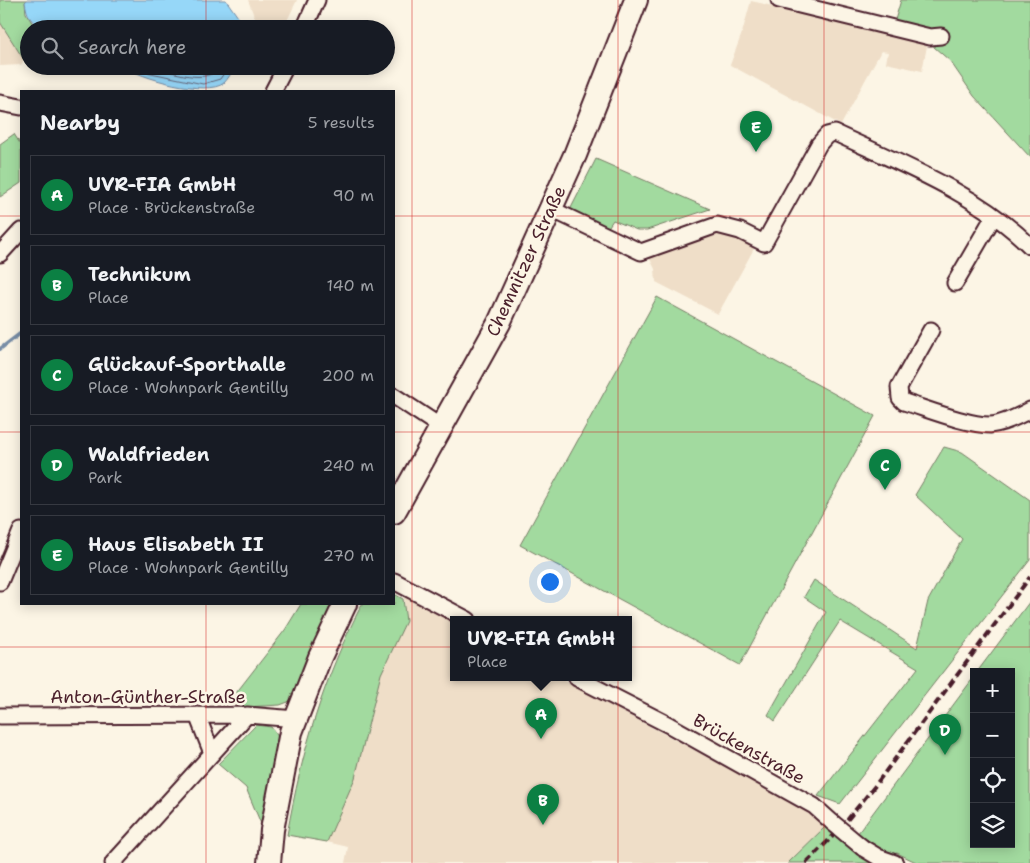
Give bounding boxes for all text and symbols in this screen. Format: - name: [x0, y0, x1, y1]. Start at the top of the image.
- search box: [20, 20, 395, 75]
- icon: search: [38, 34, 66, 62]
- text: Search here: [78, 35, 187, 60]
- text: Nearby: [40, 109, 120, 137]
- pin: E: [740, 111, 772, 152]
- text: 5 results: [308, 112, 375, 133]
- text: UVR-FIA GmbH: [88, 172, 236, 197]
- street label: Chemnitzer Straße: [481, 182, 571, 340]
- text: A: [51, 185, 63, 206]
- text: 90 m: [333, 185, 374, 206]
- text: Place · Brückenstraße: [88, 197, 255, 218]
- text: Technikum: [88, 262, 191, 287]
- text: B: [52, 275, 62, 296]
- text: 140 m: [327, 275, 374, 296]
- text: Place: [88, 287, 129, 308]
- text: Glückauf-Sporthalle: [88, 352, 286, 377]
- text: C: [52, 365, 62, 386]
- text: 200 m: [322, 365, 374, 386]
- text: Place · Wohnpark Gentilly: [88, 377, 289, 398]
- text: Waldfrieden: [88, 442, 210, 467]
- pin: C: [869, 449, 901, 490]
- text: D: [51, 455, 63, 476]
- text: 240 m: [322, 455, 374, 476]
- text: Park: [88, 467, 122, 488]
- text: Haus Elisabeth II: [88, 532, 264, 557]
- text: E: [52, 545, 62, 566]
- text: 270 m: [323, 545, 374, 566]
- text: Place · Wohnpark Gentilly: [88, 557, 289, 578]
- your location: [537, 569, 563, 595]
- popup: [450, 616, 632, 681]
- text: UVR-FIA GmbH: [467, 626, 615, 651]
- text: Place: [467, 651, 508, 672]
- map controls: [970, 668, 1015, 848]
- button: +: [970, 668, 1015, 713]
- street label: Anton-Günther-Straße: [50, 685, 246, 709]
- pin: A: [525, 698, 557, 739]
- street label: Brückenstraße: [689, 708, 809, 790]
- button: −: [970, 713, 1015, 758]
- pin: D: [929, 714, 961, 755]
- button: locate: [970, 758, 1015, 803]
- pin: B: [527, 784, 559, 825]
- button: layers: [970, 803, 1015, 848]

